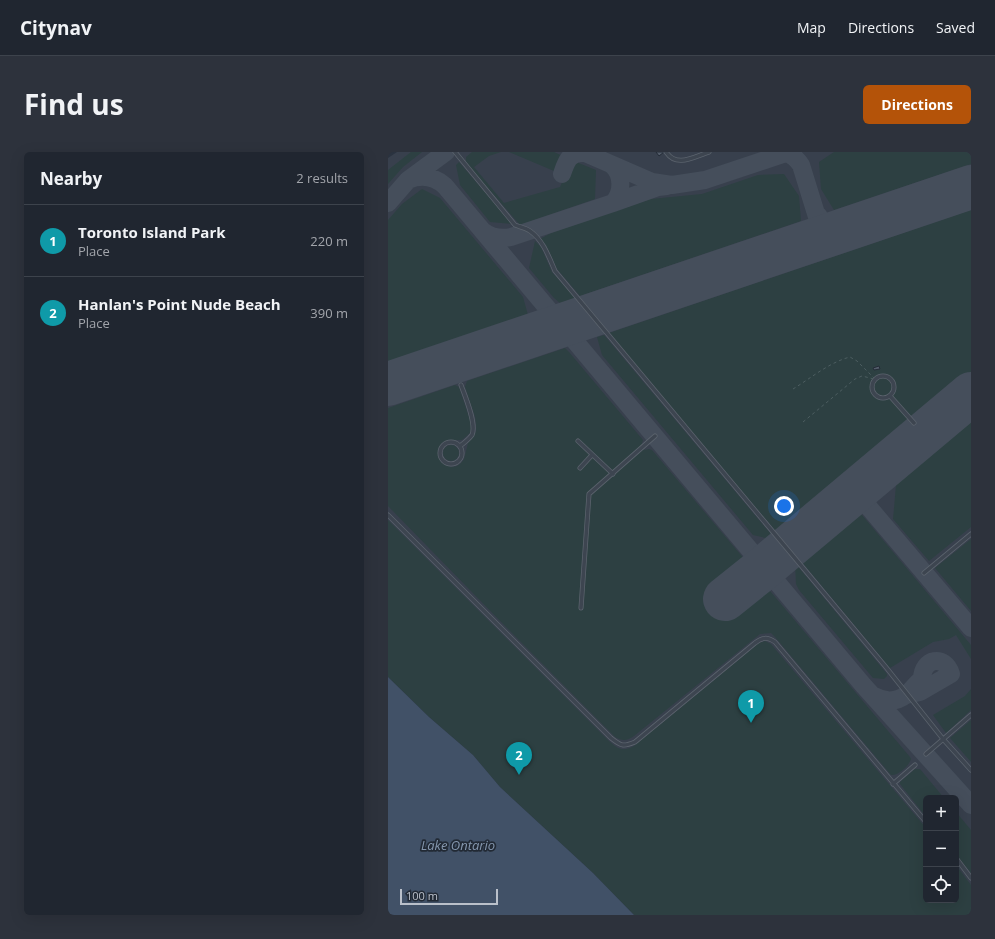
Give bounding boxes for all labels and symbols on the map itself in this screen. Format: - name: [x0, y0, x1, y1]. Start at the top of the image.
- your location: [774, 496, 794, 516]
- pin: 1: [738, 690, 764, 723]
- pin: 2: [506, 742, 532, 775]
- water label: Lake Ontario: [421, 836, 495, 854]
- scale bar: [400, 887, 498, 906]

